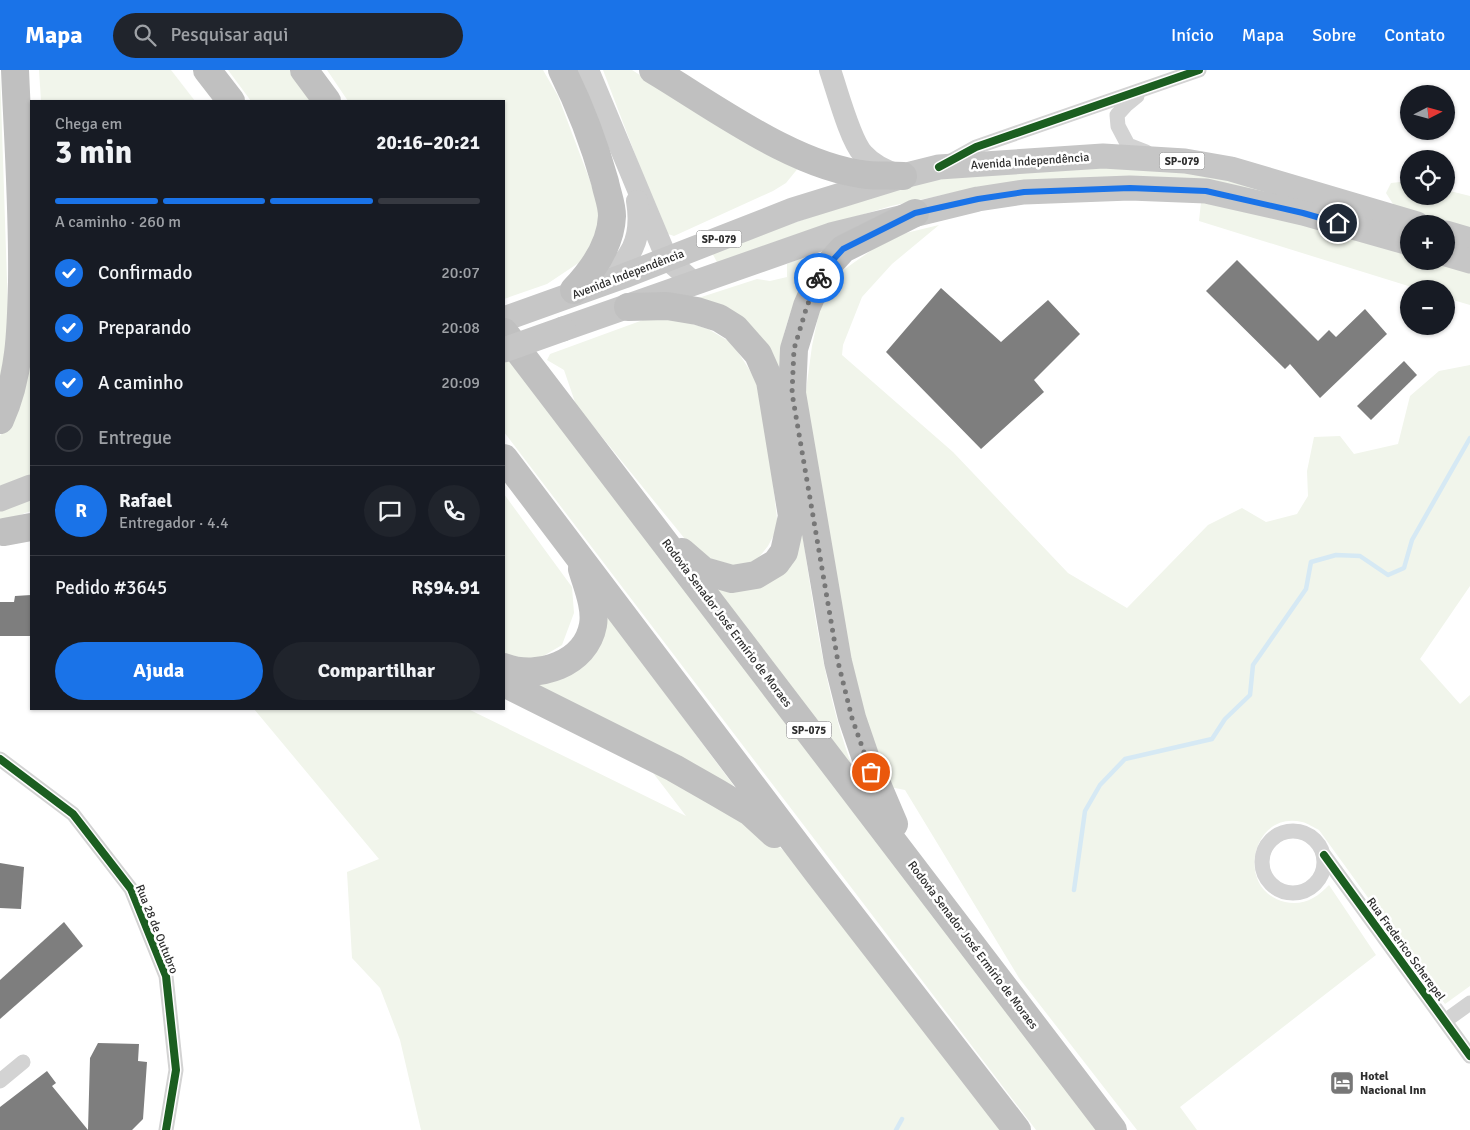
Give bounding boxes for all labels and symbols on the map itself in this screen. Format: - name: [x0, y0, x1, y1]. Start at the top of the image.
- north arrow: [1400, 85, 1455, 140]
- street label: Avenida Independência: [970, 150, 1090, 173]
- road number: SP-079: [1160, 152, 1204, 170]
- pin: [1317, 202, 1359, 244]
- road number: SP-079: [696, 230, 742, 248]
- street label: Avenida Independência: [570, 246, 686, 303]
- courier: [794, 253, 844, 303]
- street label: Rodovia Senador José Ermírio de Moraes: [658, 536, 795, 710]
- road number: SP-075: [786, 722, 832, 738]
- pin: [850, 751, 892, 793]
- street label: Rodovia Senador José Ermírio de Moraes: [904, 858, 1041, 1032]
- street label: Rua 28 de Outubro: [132, 882, 181, 976]
- street label: Rua Frederico Scherepel: [1363, 895, 1448, 1004]
- place label: Hotel Nacional Inn: [1360, 1069, 1427, 1098]
- hotel icon: Hotel Nacional Inn: [1329, 1070, 1355, 1096]

